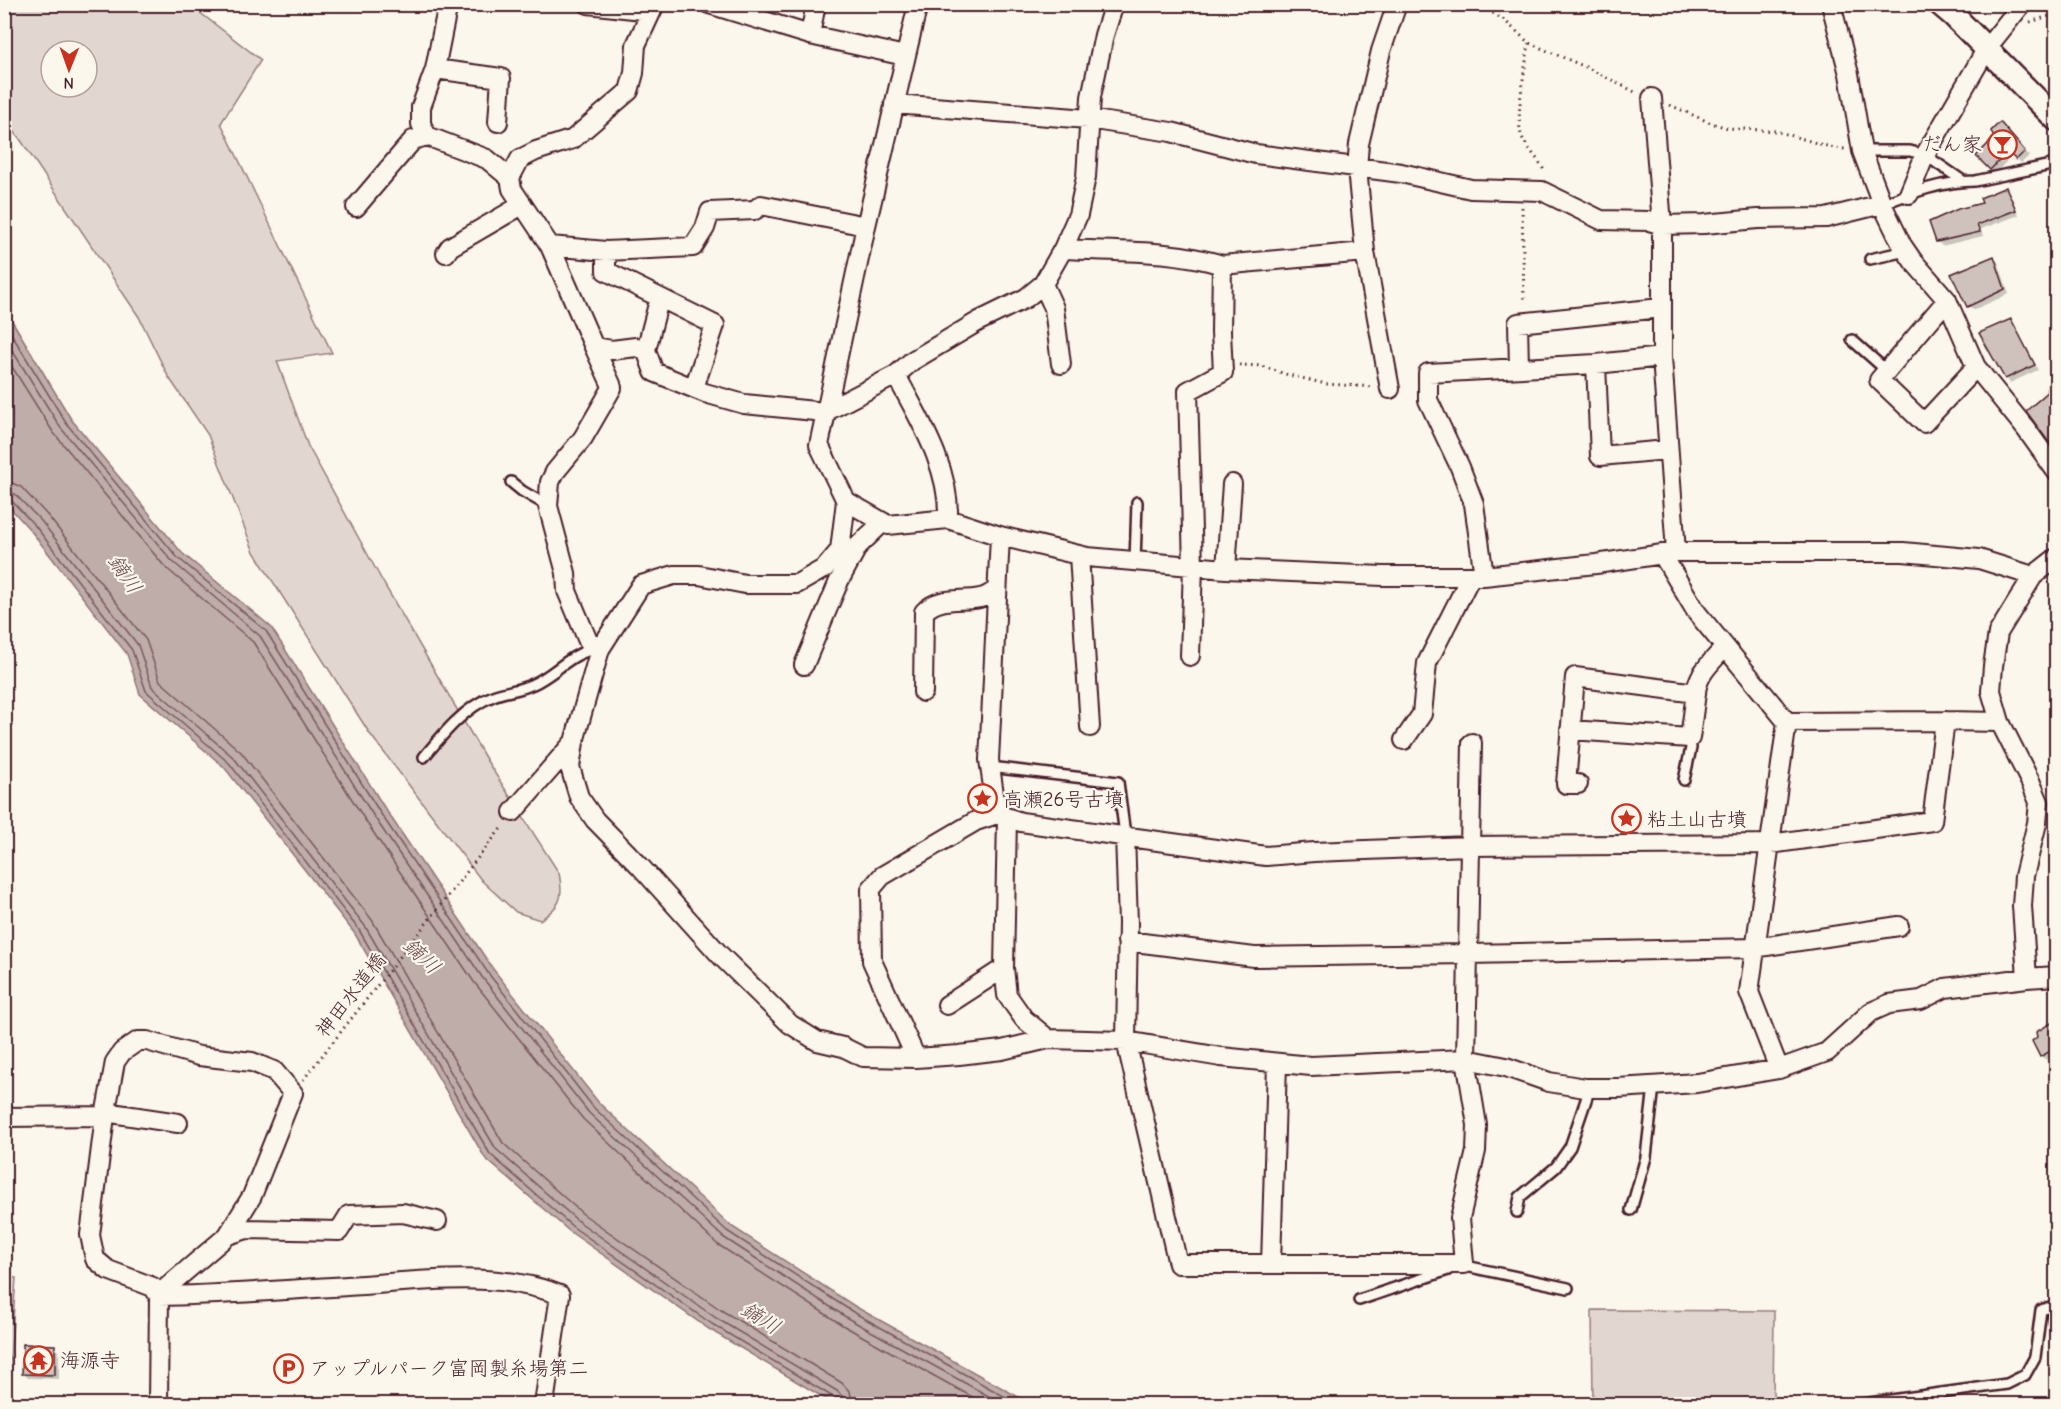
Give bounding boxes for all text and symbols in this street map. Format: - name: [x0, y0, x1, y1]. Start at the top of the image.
- north arrow: [39, 39, 99, 99]
- text: N: [63, 74, 74, 92]
- bar icon: だん家: [1987, 128, 2019, 160]
- place label: だん家: [1922, 133, 1982, 156]
- water label: 鏑川: [103, 550, 147, 598]
- place icon: 高瀬26号古墳: [966, 783, 998, 815]
- place label: 高瀬26号古墳: [1003, 788, 1124, 811]
- place icon: 粘土山古墳: [1610, 803, 1642, 835]
- place label: 粘土山古墳: [1647, 808, 1747, 831]
- water label: 鏑川: [399, 933, 445, 979]
- street label: 神田水道橋: [311, 949, 391, 1041]
- water label: 鏑川: [737, 1297, 785, 1339]
- temple icon: 海源寺: [23, 1344, 55, 1376]
- place label: 海源寺: [60, 1349, 120, 1372]
- parking icon: アップルパーク富岡製糸場第二: [273, 1352, 305, 1384]
- place label: アップルパーク富岡製糸場第二: [310, 1357, 589, 1380]

